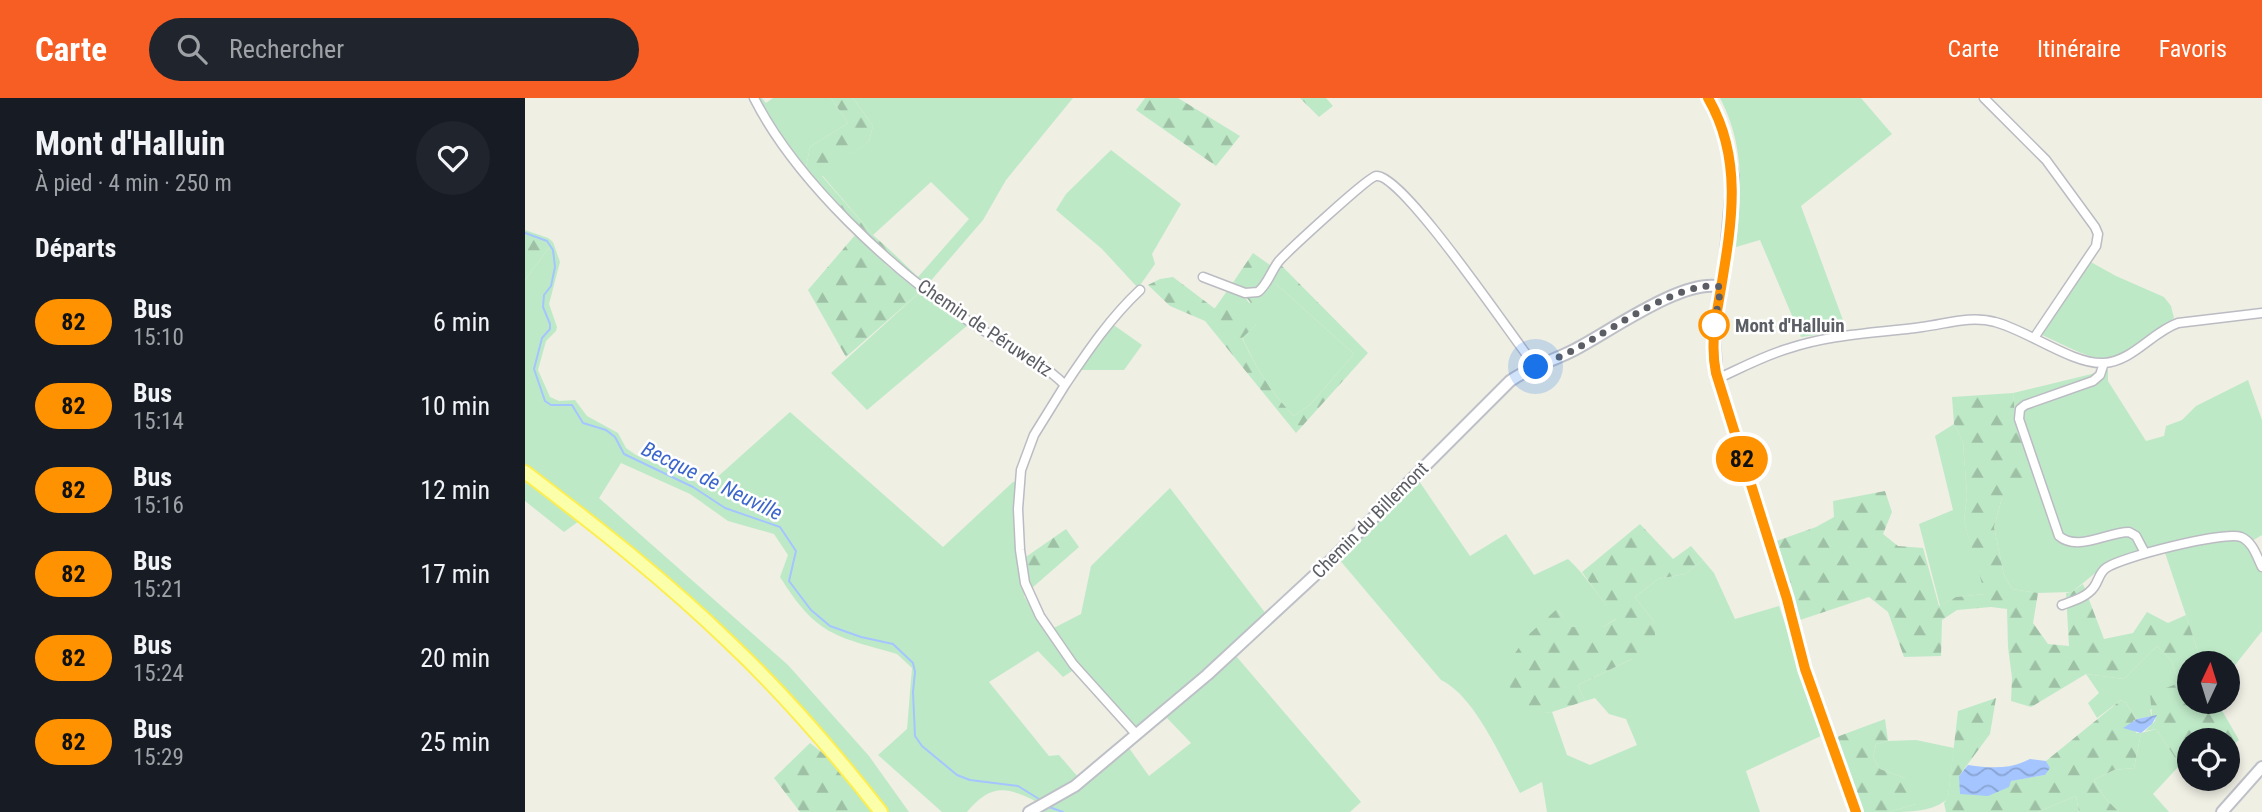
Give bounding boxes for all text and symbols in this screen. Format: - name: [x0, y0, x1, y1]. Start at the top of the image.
- search box: [149, 18, 639, 81]
- text: Carte: [35, 30, 107, 69]
- icon: search: [173, 30, 211, 68]
- text: Rechercher: [229, 34, 344, 64]
- text: Carte: [1948, 35, 1999, 63]
- text: Itinéraire: [2037, 35, 2121, 63]
- text: Favoris: [2159, 35, 2227, 63]
- button: heart: [416, 121, 490, 195]
- text: Mont d'Halluin: [35, 124, 225, 163]
- text: À pied · 4 min · 250 m: [35, 170, 232, 197]
- text: Départs: [35, 233, 116, 263]
- street label: Chemin de Péruweltz: [913, 274, 1057, 382]
- text: Bus: [133, 294, 172, 324]
- text: 6 min: [433, 307, 490, 337]
- text: 82: [61, 308, 86, 336]
- marker: Mont d'Halluin: [1699, 310, 1729, 340]
- place label: Mont d'Halluin: [1735, 314, 1845, 337]
- text: 15:10: [133, 324, 184, 351]
- your location: [1518, 349, 1553, 384]
- text: Bus: [133, 378, 172, 408]
- text: 10 min: [420, 391, 490, 421]
- text: 82: [61, 392, 86, 420]
- text: 15:14: [133, 408, 184, 435]
- line badge: 82: [1711, 436, 1773, 482]
- water label: Becque de Neuville: [638, 437, 786, 525]
- text: 82: [1730, 445, 1754, 473]
- street label: Chemin du Billemont: [1307, 457, 1433, 583]
- text: Bus: [133, 462, 172, 492]
- text: 12 min: [420, 475, 490, 505]
- text: 82: [61, 476, 86, 504]
- text: 15:16: [133, 492, 184, 519]
- text: Bus: [133, 546, 172, 576]
- text: 17 min: [420, 559, 490, 589]
- text: 82: [61, 560, 86, 588]
- text: 15:21: [133, 576, 184, 603]
- text: Bus: [133, 630, 172, 660]
- text: 20 min: [420, 643, 490, 673]
- text: 82: [61, 644, 86, 672]
- north arrow: [2177, 651, 2240, 714]
- map controls: [2177, 651, 2240, 791]
- text: 15:24: [133, 660, 184, 687]
- text: Bus: [133, 714, 172, 744]
- text: 25 min: [420, 727, 490, 757]
- text: 82: [61, 728, 86, 756]
- button: locate: [2177, 728, 2240, 791]
- text: 15:29: [133, 744, 184, 771]

